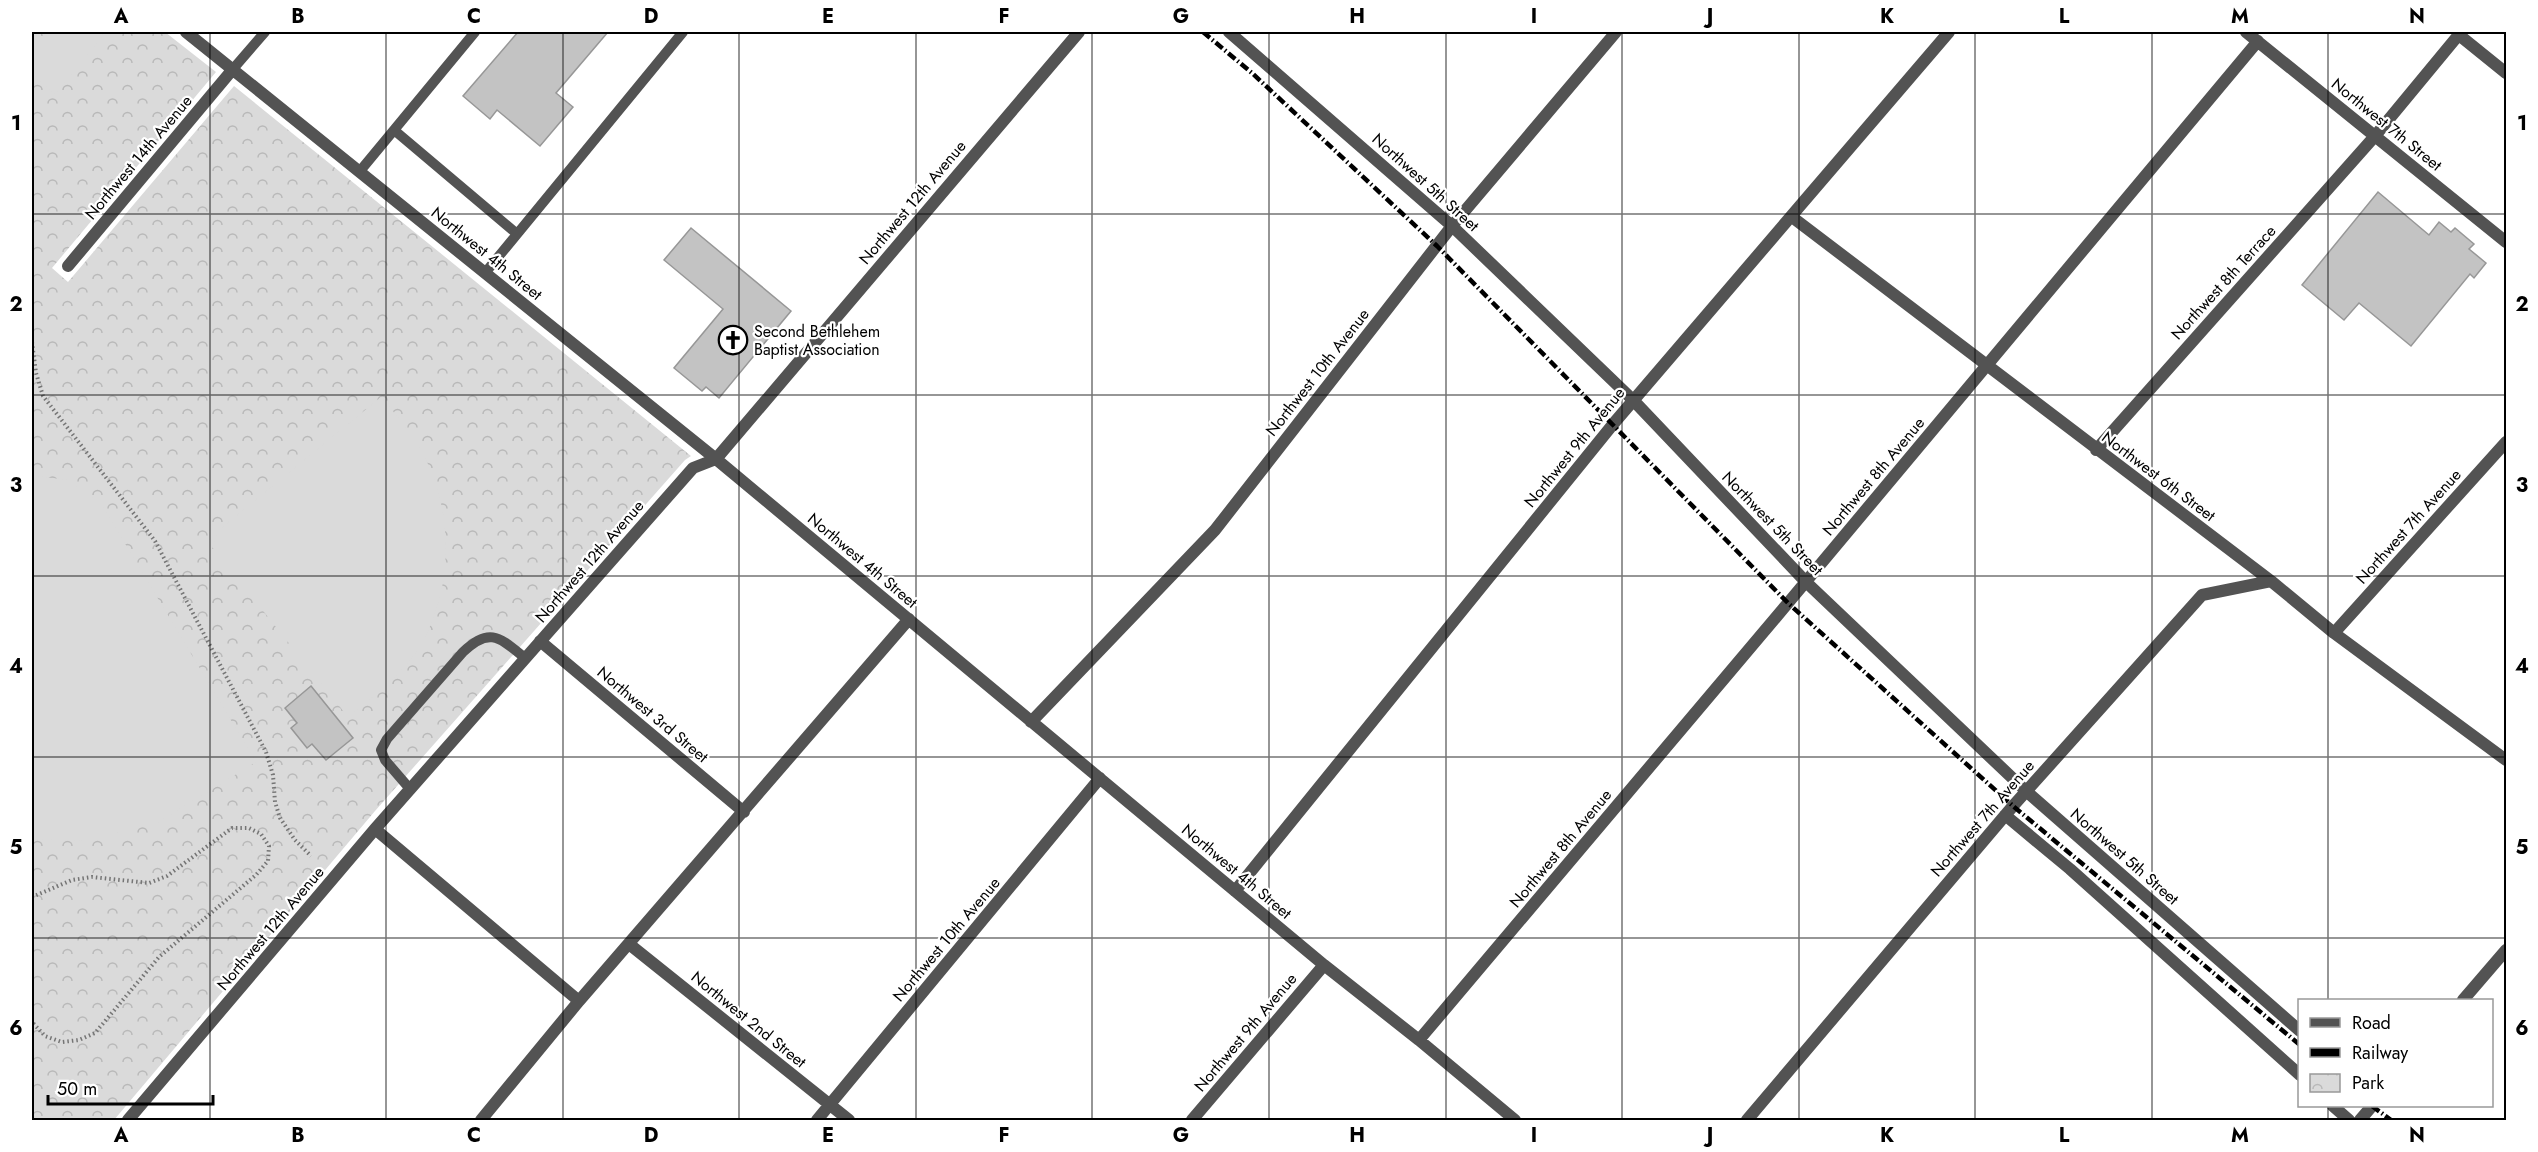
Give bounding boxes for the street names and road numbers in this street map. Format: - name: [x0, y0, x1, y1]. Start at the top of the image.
- street label: Northwest 7th Street: [2326, 73, 2447, 176]
- street label: Northwest 14th Avenue: [79, 90, 197, 225]
- street label: Northwest 5th Street: [1367, 128, 1484, 237]
- street label: Northwest 12th Avenue: [853, 135, 971, 269]
- street label: Northwest 4th Street: [426, 201, 547, 306]
- street label: Northwest 8th Terrace: [2166, 220, 2281, 345]
- street label: Northwest 10th Avenue: [1260, 304, 1375, 441]
- street label: Northwest 9th Avenue: [1519, 382, 1630, 512]
- street label: Northwest 8th Avenue: [1817, 412, 1930, 541]
- street label: Northwest 6th Street: [2097, 426, 2221, 527]
- street label: Northwest 7th Avenue: [2350, 464, 2466, 589]
- street label: Northwest 5th Street: [1717, 466, 1829, 581]
- street label: Northwest 12th Avenue: [530, 495, 649, 628]
- street label: Northwest 4th Street: [803, 507, 923, 613]
- street label: Northwest 3rd Street: [592, 661, 713, 768]
- street label: Northwest 7th Avenue: [1925, 755, 2040, 882]
- street label: Northwest 8th Avenue: [1504, 784, 1617, 913]
- street label: Northwest 5th Street: [2065, 803, 2184, 910]
- street label: Northwest 4th Street: [1177, 818, 1297, 924]
- street label: Northwest 12th Avenue: [211, 861, 329, 995]
- street label: Northwest 10th Avenue: [887, 872, 1005, 1007]
- street label: Northwest 2nd Street: [686, 966, 811, 1073]
- street label: Northwest 9th Avenue: [1189, 968, 1302, 1097]

